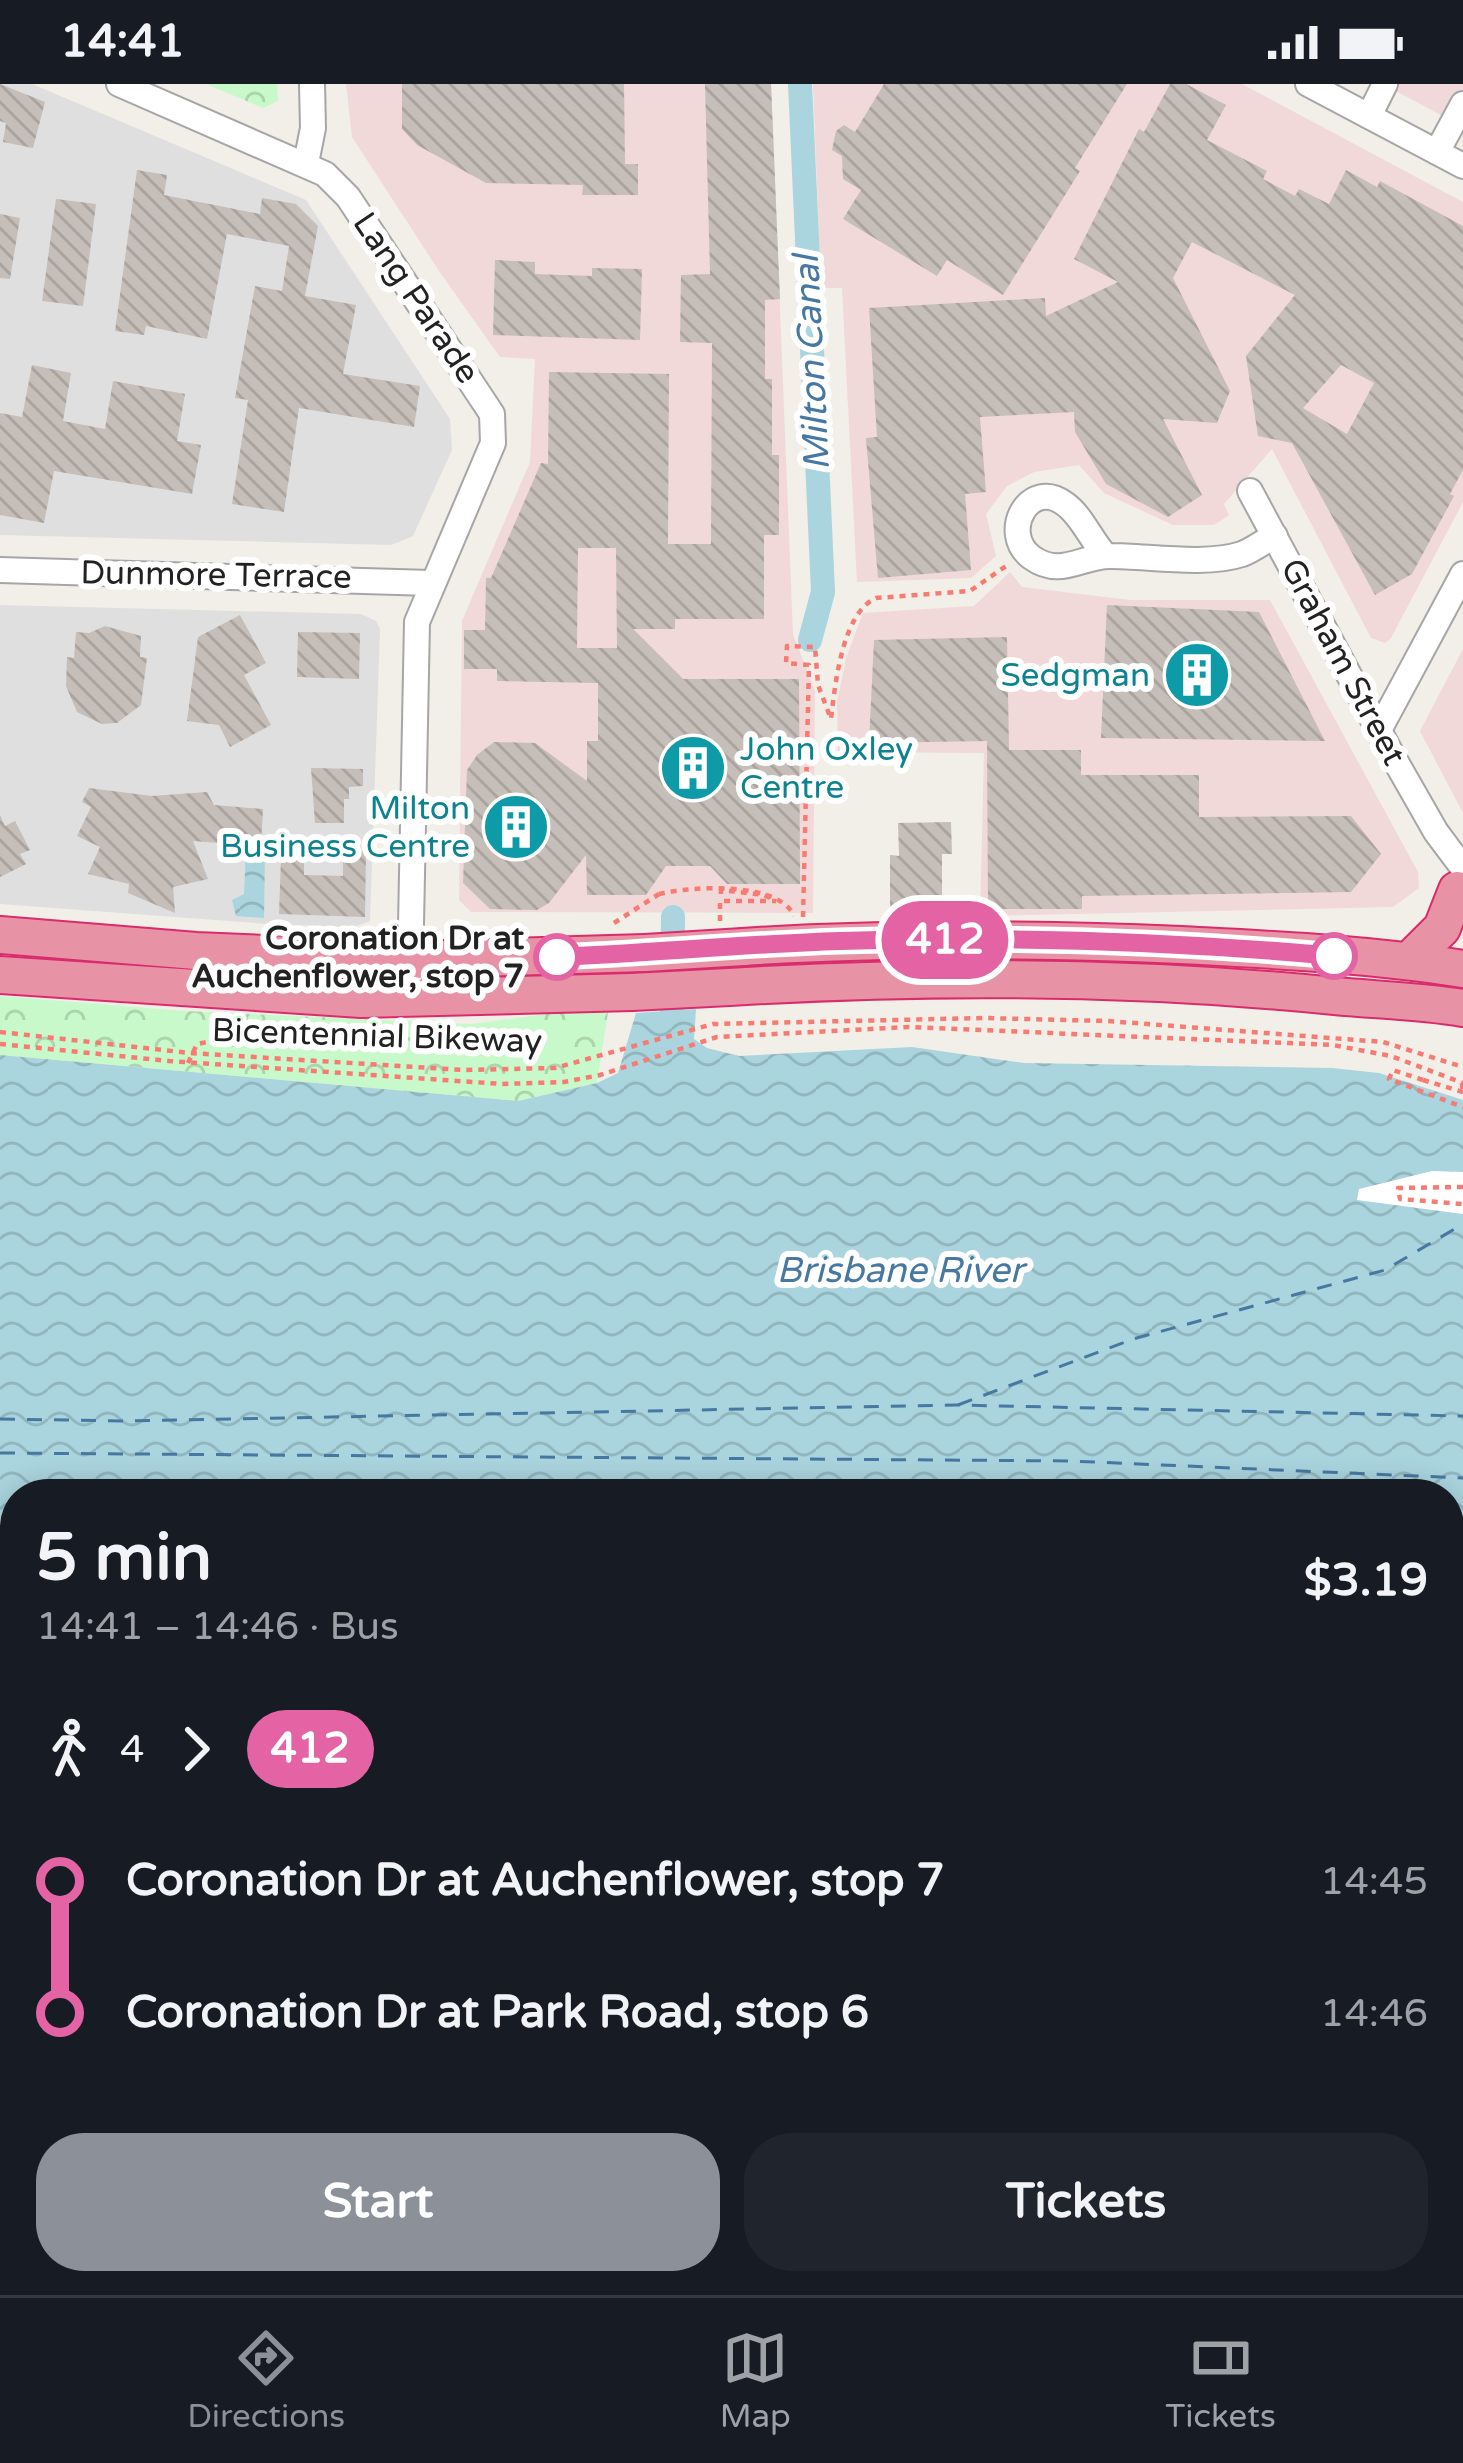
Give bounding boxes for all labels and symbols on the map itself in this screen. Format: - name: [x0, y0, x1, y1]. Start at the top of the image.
- street label: Lang Parade: [345, 205, 487, 391]
- water label: Milton Canal: [785, 250, 839, 472]
- street label: Graham Street: [1272, 552, 1414, 772]
- street label: Dunmore Terrace: [80, 553, 352, 597]
- building icon: Sedgman: [1162, 640, 1232, 710]
- place label: Sedgman: [1000, 656, 1150, 695]
- place label: John Oxley Centre: [740, 730, 913, 807]
- building icon: John Oxley Centre: [658, 733, 728, 803]
- place label: Milton Business Centre: [220, 789, 470, 866]
- building icon: Milton Business Centre: [481, 792, 551, 862]
- line badge: 412: [876, 901, 1014, 979]
- place label: Coronation Dr at Auchenflower, stop 7: [191, 919, 524, 996]
- unlabelled marker: [1312, 934, 1356, 978]
- marker: Coronation Dr at Auchenflower, stop 7: [535, 935, 579, 979]
- street label: Bicentennial Bikeway: [211, 1011, 543, 1061]
- water label: Brisbane River: [777, 1249, 1028, 1292]

